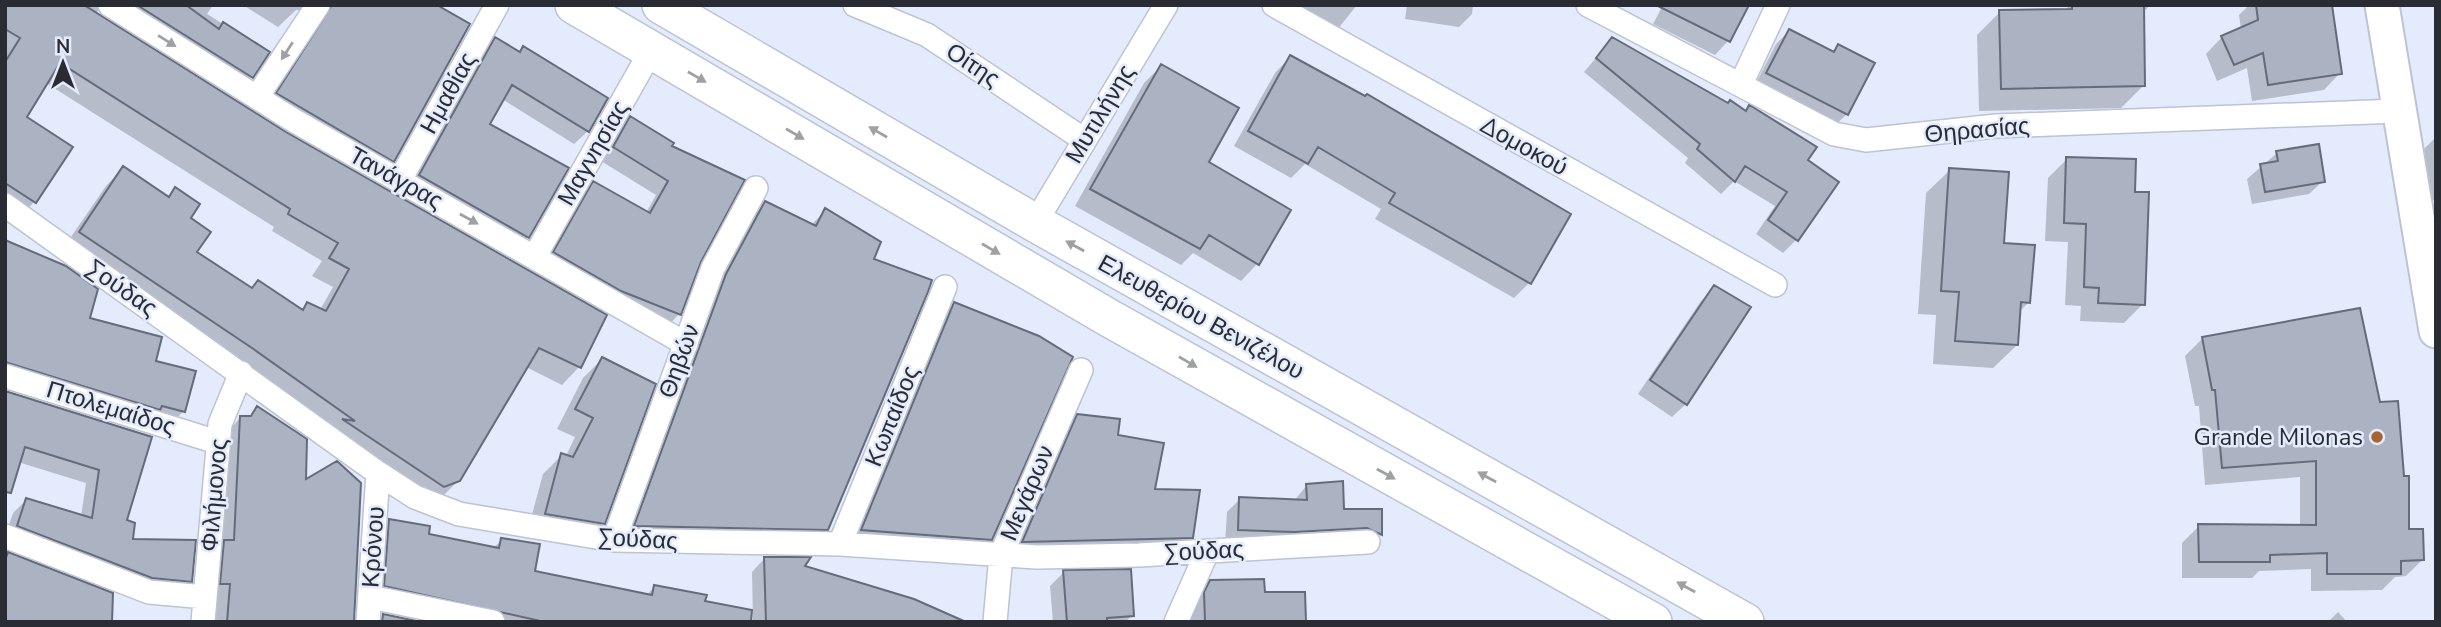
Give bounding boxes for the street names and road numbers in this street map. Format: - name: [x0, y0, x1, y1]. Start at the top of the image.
- street label: Οίτης: [940, 35, 1006, 95]
- street label: Ημαθίας: [412, 46, 484, 140]
- street label: Μυτιλήνης: [1058, 59, 1142, 169]
- street label: Μαγνησίας: [550, 94, 636, 212]
- street label: Δομοκού: [1474, 109, 1574, 183]
- street label: Θηρασίας: [1923, 109, 2031, 151]
- street label: Τανάγρας: [343, 139, 449, 217]
- street label: Ελευθερίου Βενιζέλου: [1092, 247, 1310, 387]
- street label: Σούδας: [80, 252, 164, 324]
- street label: Θηβών: [651, 320, 707, 402]
- street label: Κωπαίδος: [857, 361, 927, 471]
- street label: Πτολεμαίδος: [43, 373, 179, 443]
- street label: Φιλήμονος: [193, 437, 235, 553]
- street label: Μεγάρων: [993, 440, 1061, 546]
- street label: Κρόνου: [354, 505, 392, 589]
- street label: Σούδας: [597, 521, 679, 557]
- street label: Σούδας: [1163, 533, 1245, 569]

